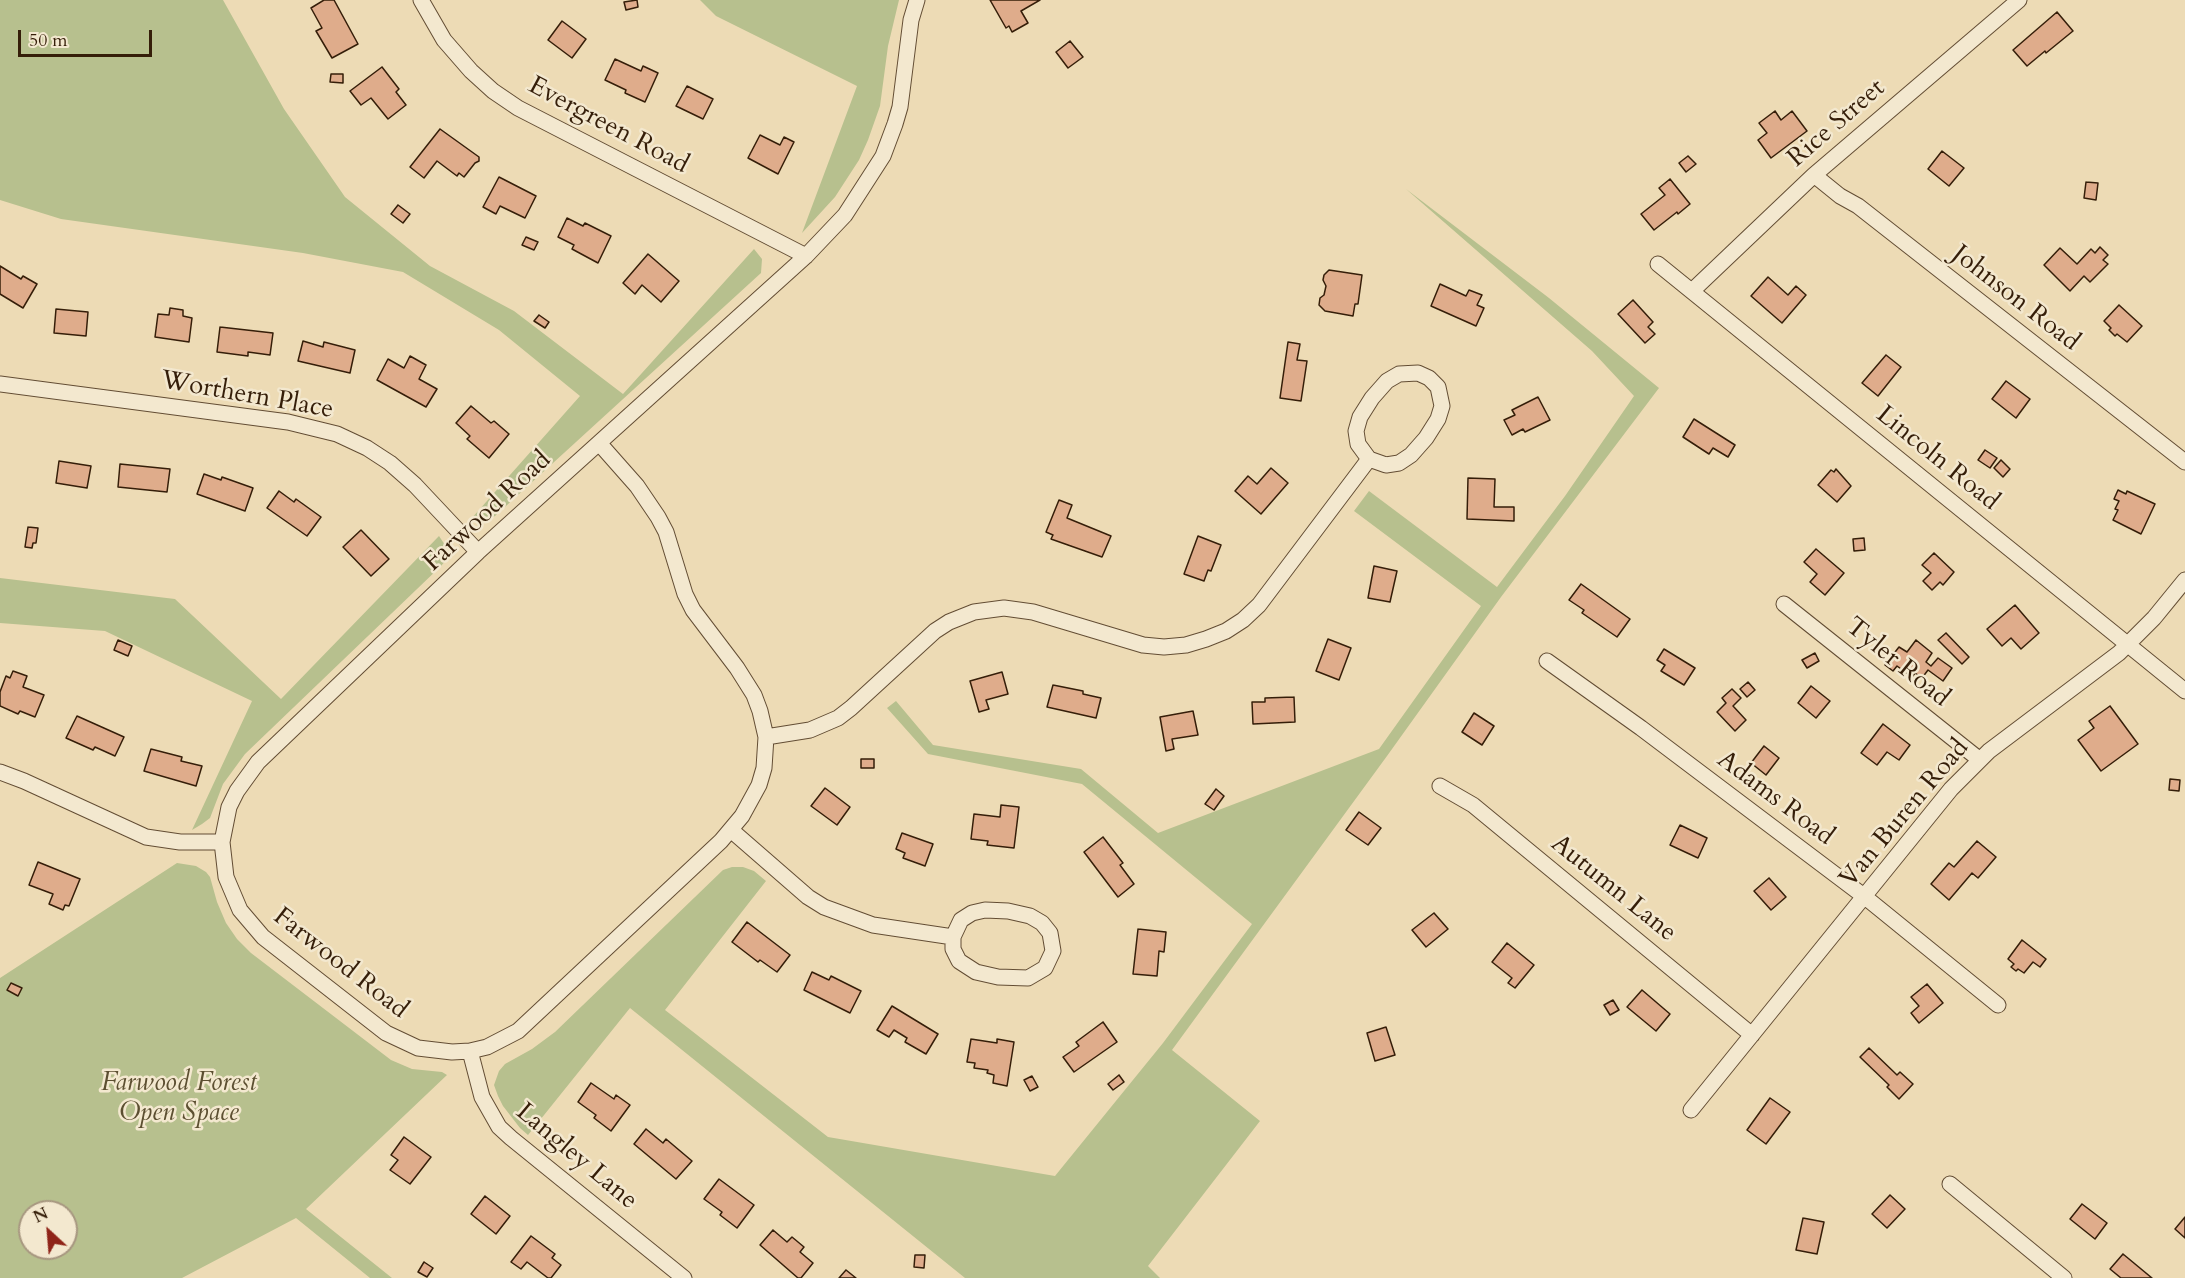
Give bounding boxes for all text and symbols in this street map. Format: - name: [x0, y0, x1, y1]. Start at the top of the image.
- scale bar: [21, 18, 154, 56]
- text: 50 m: [29, 28, 68, 53]
- street label: Evergreen Road: [523, 71, 693, 181]
- street label: Rice Street: [1782, 73, 1892, 175]
- street label: Johnson Road: [1945, 239, 2085, 359]
- street label: Worthern Place: [158, 365, 336, 427]
- street label: Lincoln Road: [1869, 400, 2005, 518]
- street label: Farwood Road: [418, 445, 558, 579]
- street label: Tyler Road: [1839, 612, 1955, 714]
- street label: Van Buren Road: [1834, 733, 1976, 895]
- street label: Adams Road: [1710, 745, 1840, 853]
- street label: Autumn Lane: [1544, 829, 1682, 949]
- street label: Farwood Road: [266, 902, 414, 1026]
- park label: Farwood Forest Open Space: [101, 1068, 257, 1130]
- street label: Langley Lane: [509, 1097, 643, 1217]
- north arrow: [18, 1200, 78, 1260]
- text: N: [30, 1203, 52, 1229]

